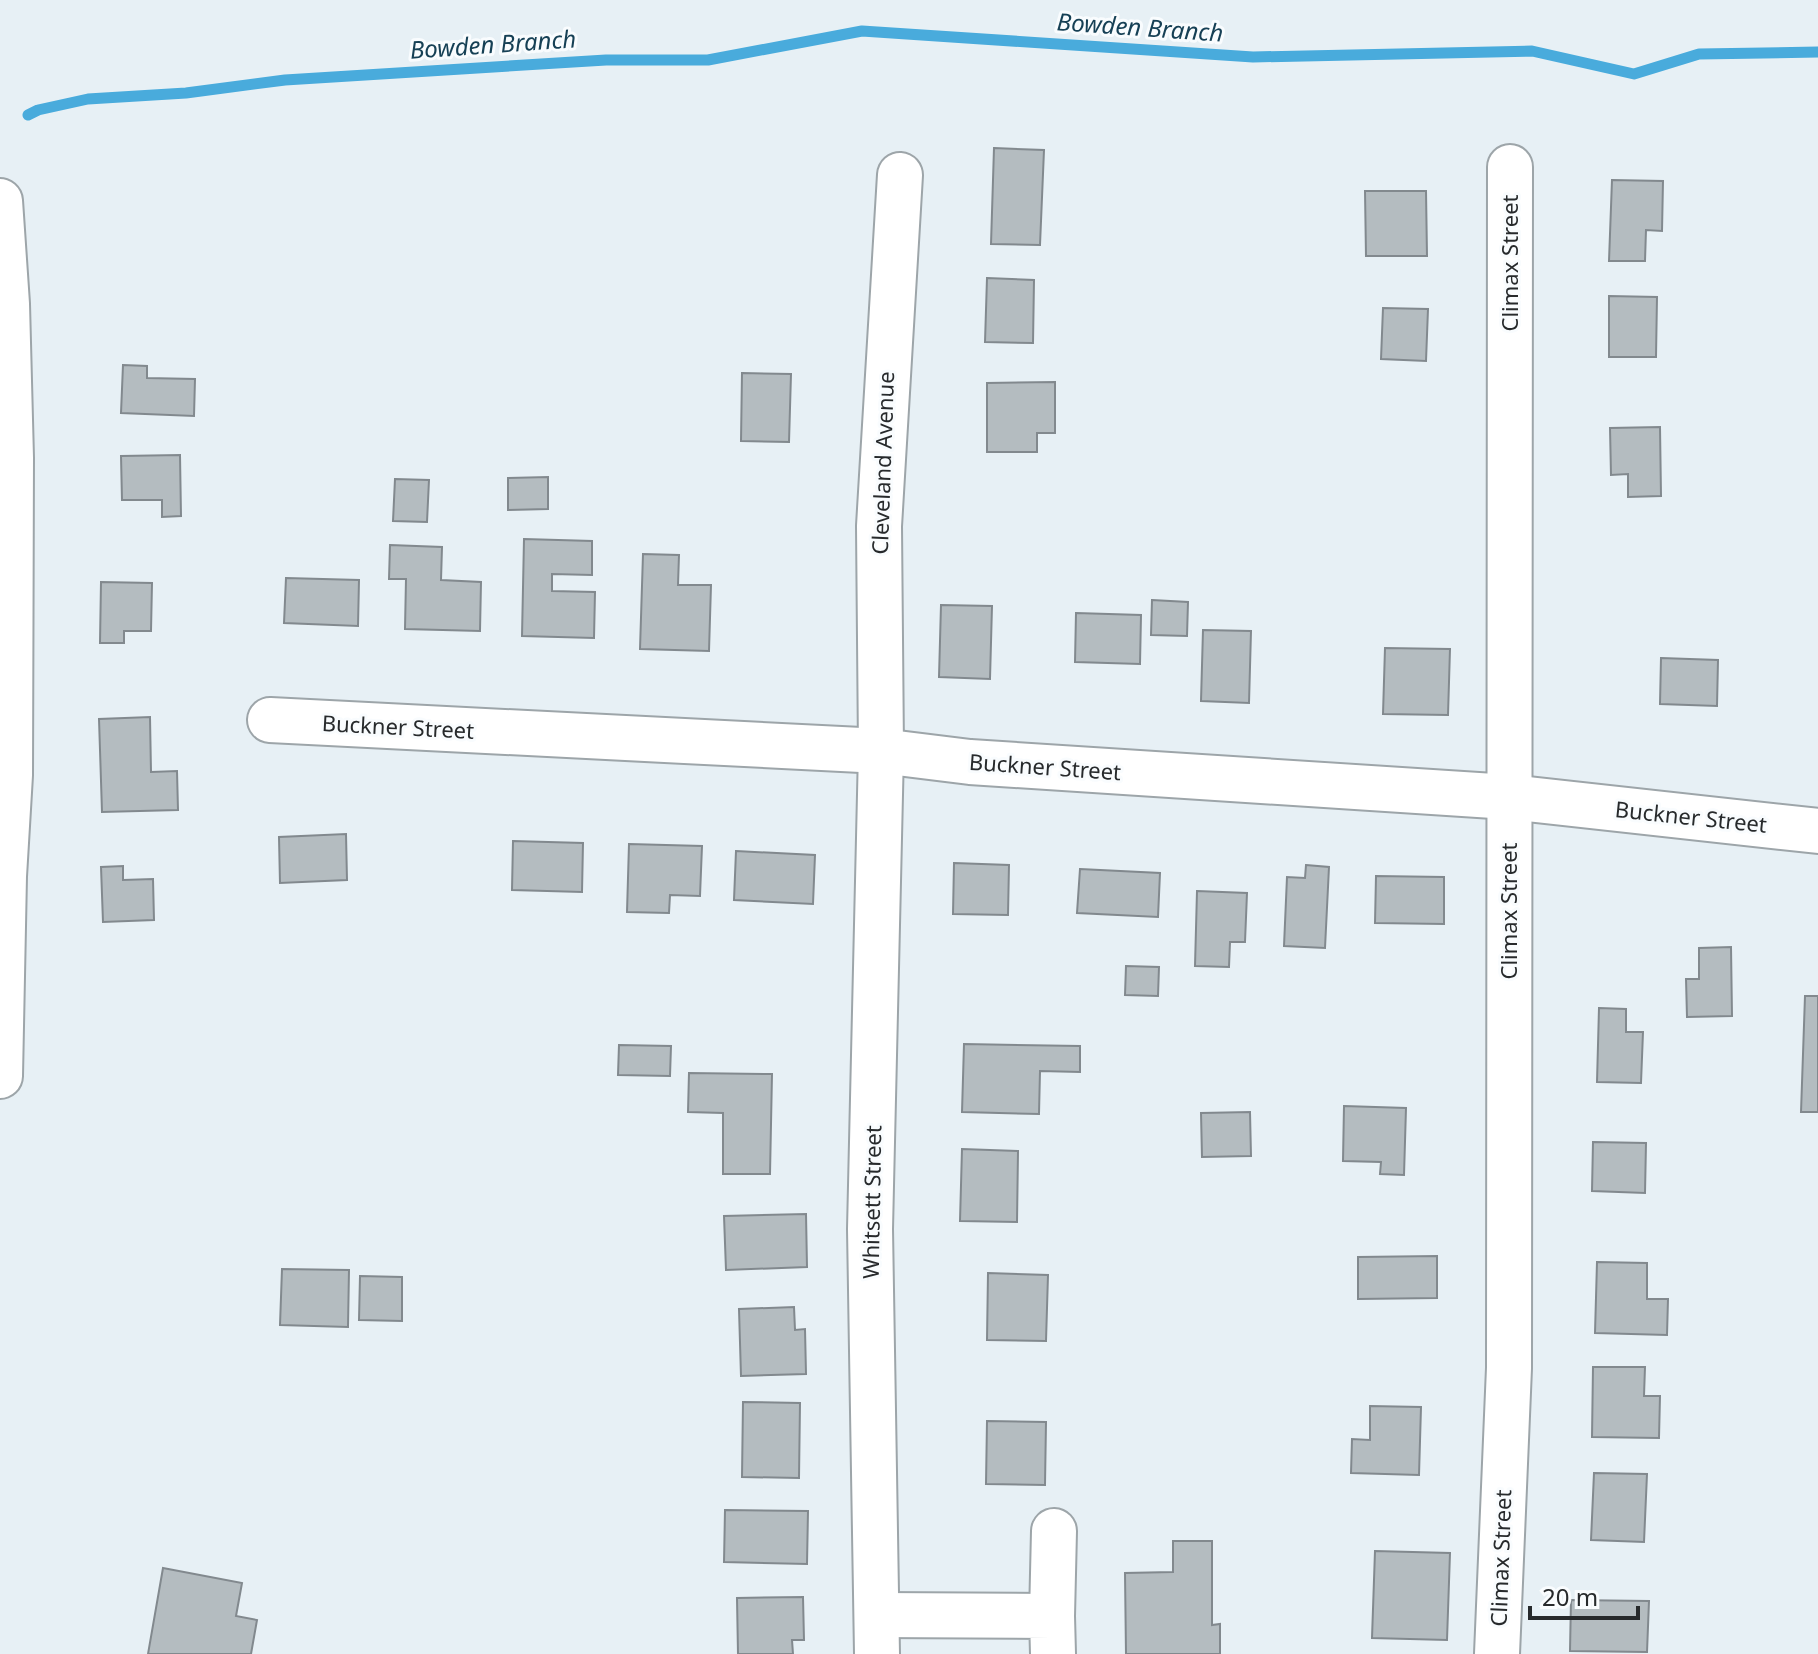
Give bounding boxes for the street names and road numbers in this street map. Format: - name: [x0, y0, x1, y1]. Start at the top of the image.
- street label: Climax Street: [1494, 194, 1524, 331]
- street label: Cleveland Avenue: [864, 371, 900, 555]
- street label: Buckner Street: [321, 707, 475, 745]
- street label: Buckner Street: [968, 746, 1122, 786]
- street label: Buckner Street: [1614, 793, 1769, 839]
- street label: Climax Street: [1493, 842, 1523, 979]
- street label: Whitsett Street: [855, 1125, 887, 1279]
- street label: Climax Street: [1483, 1489, 1517, 1627]

